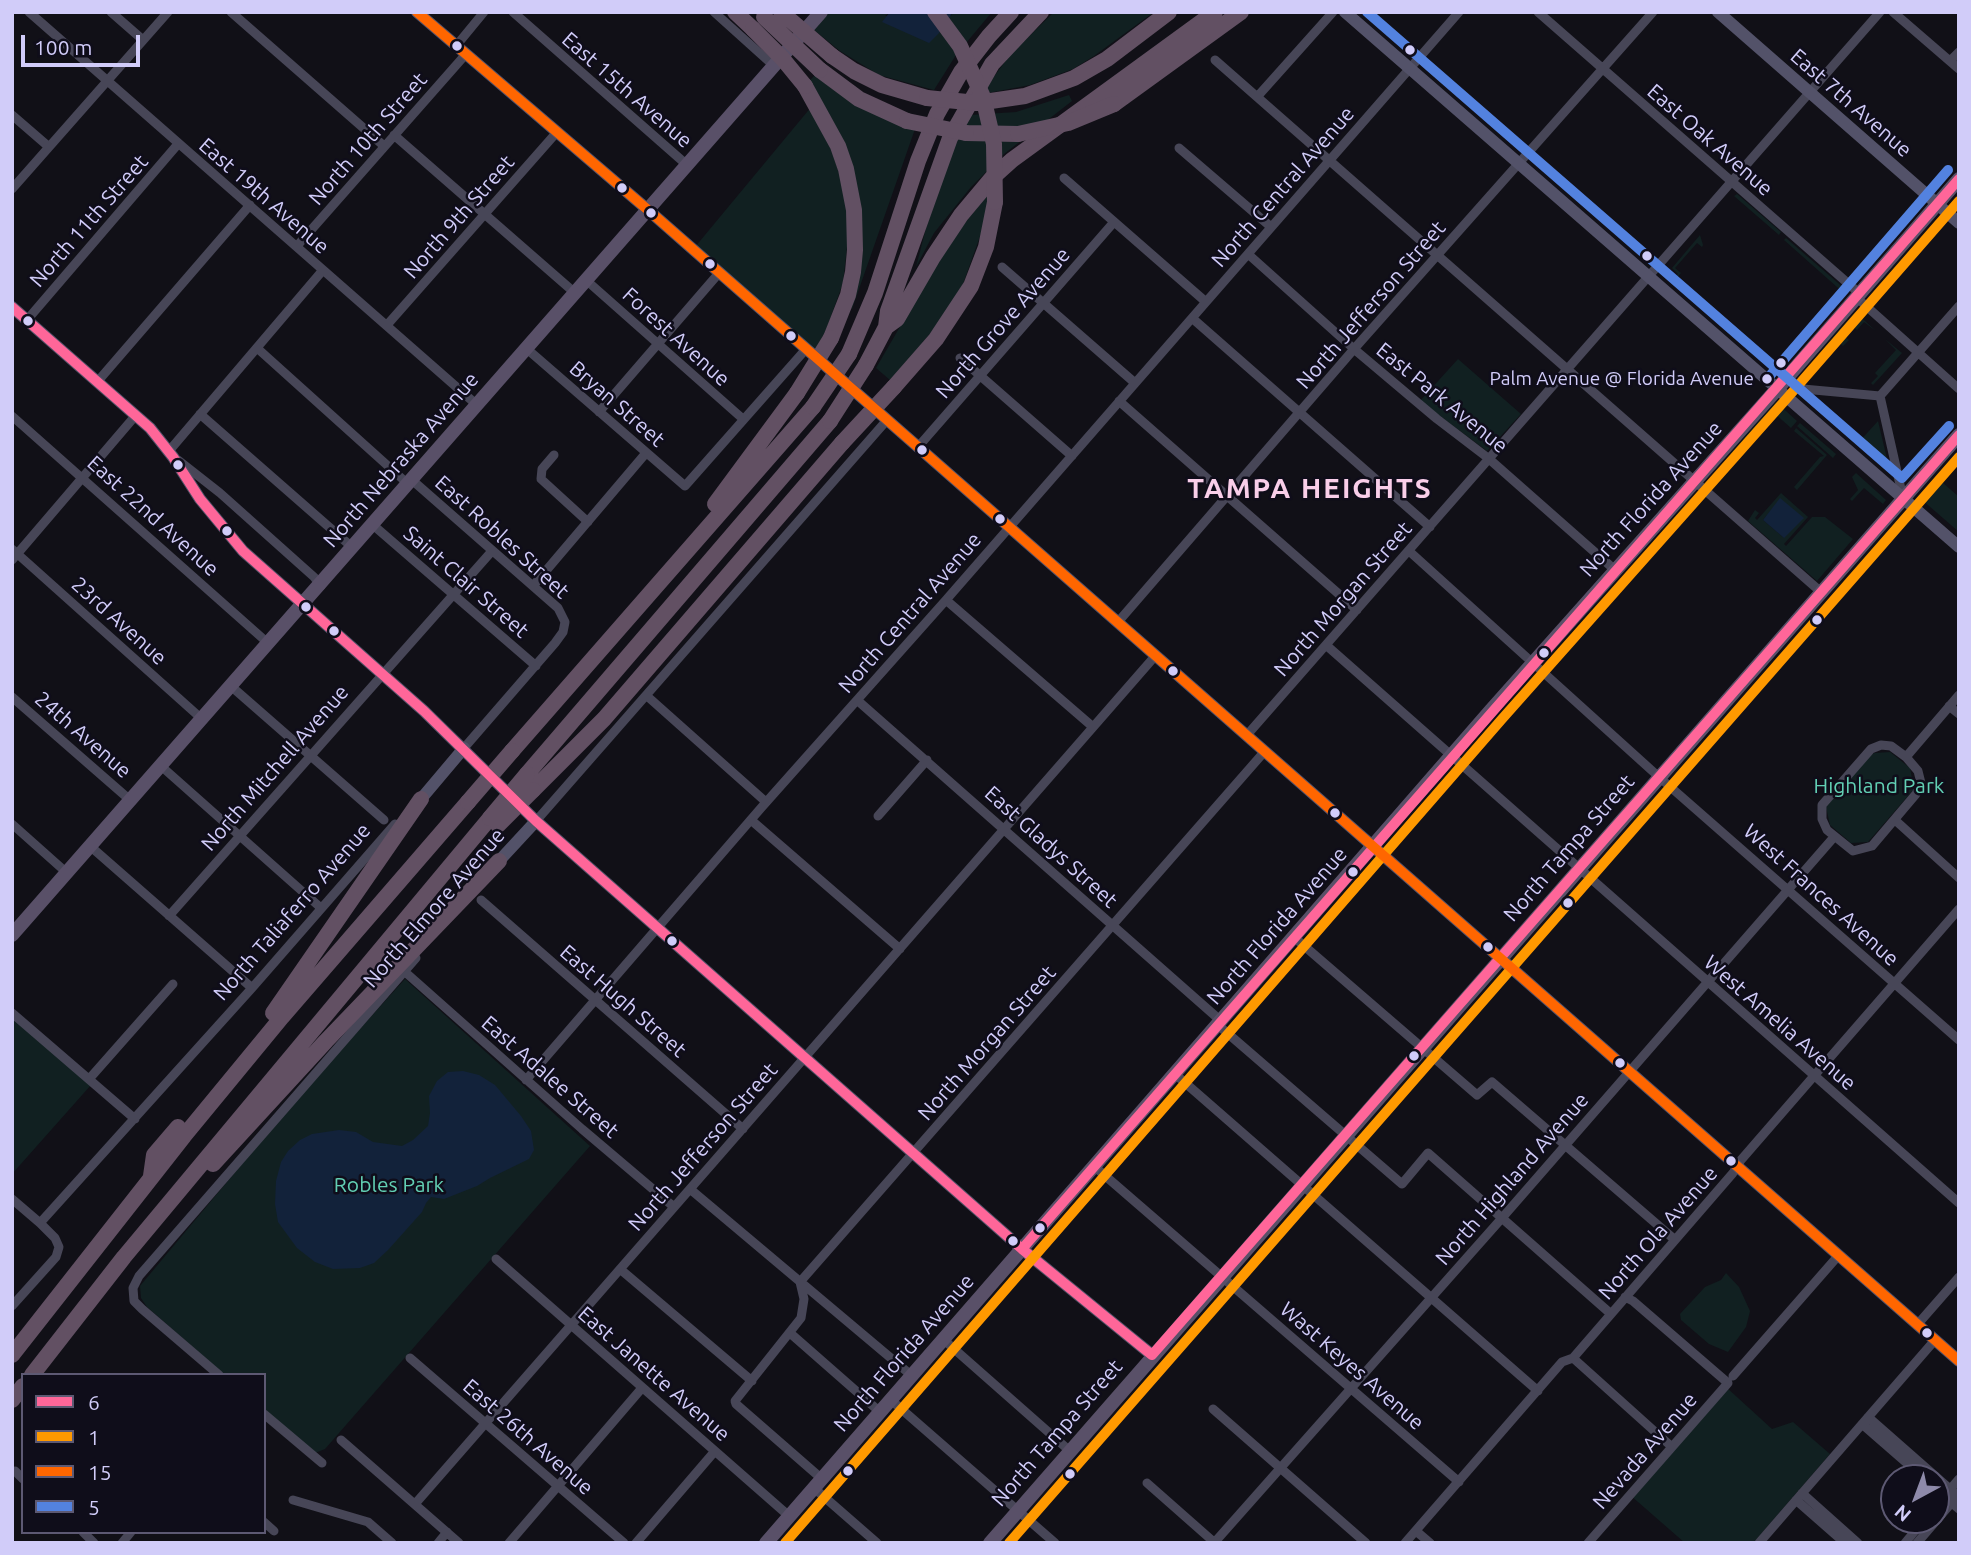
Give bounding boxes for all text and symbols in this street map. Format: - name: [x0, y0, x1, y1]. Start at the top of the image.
- scale bar: [24, 21, 144, 65]
- street label: East 15th Avenue: [557, 27, 697, 153]
- text: 100 m: [34, 35, 92, 59]
- unlabelled marker: [450, 39, 464, 53]
- unlabelled marker: [1403, 43, 1417, 57]
- street label: East 7th Avenue: [1785, 44, 1917, 162]
- street label: North 10th Street: [303, 67, 433, 211]
- street label: East Oak Avenue: [1642, 79, 1778, 201]
- street label: North Central Avenue: [1206, 101, 1360, 273]
- street label: East 19th Avenue: [194, 133, 334, 259]
- street label: North 11th Street: [24, 149, 154, 293]
- street label: North 9th Street: [398, 150, 520, 284]
- unlabelled marker: [615, 181, 629, 195]
- unlabelled marker: [644, 206, 658, 220]
- street label: North Jefferson Street: [1291, 216, 1451, 394]
- street label: North Grove Avenue: [931, 242, 1075, 404]
- unlabelled marker: [1640, 249, 1654, 263]
- unlabelled marker: [703, 257, 717, 271]
- street label: Forest Avenue: [617, 282, 735, 392]
- unlabelled marker: [21, 314, 35, 328]
- unlabelled marker: [784, 329, 798, 343]
- street label: East Park Avenue: [1371, 337, 1513, 459]
- street label: Bryan Street: [564, 356, 670, 452]
- unlabelled marker: [1774, 356, 1788, 370]
- street label: North Nebraska Avenue: [318, 367, 484, 553]
- place label: Palm Avenue @ Florida Avenue: [1490, 368, 1754, 390]
- marker: Palm Avenue @ Florida Avenue: [1760, 372, 1774, 386]
- street label: North Florida Avenue: [1574, 416, 1728, 582]
- unlabelled marker: [915, 443, 929, 457]
- street label: East 22nd Avenue: [82, 450, 224, 582]
- unlabelled marker: [171, 458, 185, 472]
- street label: East Robles Street: [430, 470, 574, 604]
- district label: TAMPA HEIGHTS: [1189, 472, 1431, 506]
- unlabelled marker: [993, 512, 1007, 526]
- street label: North Morgan Street: [1269, 516, 1417, 682]
- street label: Saint Clair Street: [398, 521, 534, 643]
- unlabelled marker: [220, 524, 234, 538]
- street label: North Central Avenue: [833, 527, 987, 699]
- street label: 23rd Avenue: [66, 572, 172, 670]
- unlabelled marker: [299, 600, 313, 614]
- unlabelled marker: [1810, 613, 1824, 627]
- unlabelled marker: [327, 624, 341, 638]
- unlabelled marker: [1537, 646, 1551, 660]
- unlabelled marker: [1166, 664, 1180, 678]
- street label: North Mitchell Avenue: [196, 680, 354, 856]
- street label: 24th Avenue: [30, 686, 136, 784]
- street label: North Tampa Street: [1498, 769, 1640, 927]
- park label: Highland Park: [1814, 773, 1944, 799]
- street label: East Gladys Street: [979, 781, 1123, 913]
- unlabelled marker: [1328, 806, 1342, 820]
- street label: North Taliaferro Avenue: [208, 818, 376, 1006]
- street label: West Frances Avenue: [1738, 819, 1904, 971]
- street label: North Elmore Avenue: [358, 823, 510, 993]
- street label: North Florida Avenue: [1202, 842, 1352, 1010]
- unlabelled marker: [1346, 865, 1360, 879]
- unlabelled marker: [1561, 896, 1575, 910]
- unlabelled marker: [665, 934, 679, 948]
- street label: East Hugh Street: [555, 939, 691, 1063]
- unlabelled marker: [1481, 940, 1495, 954]
- street label: West Amelia Avenue: [1699, 950, 1861, 1096]
- street label: North Morgan Street: [913, 960, 1061, 1126]
- street label: East Adalee Street: [476, 1011, 624, 1143]
- unlabelled marker: [1407, 1049, 1421, 1063]
- unlabelled marker: [1613, 1056, 1627, 1070]
- street label: North Jefferson Street: [623, 1058, 783, 1236]
- street label: North Highland Avenue: [1430, 1088, 1594, 1270]
- unlabelled marker: [1724, 1154, 1738, 1168]
- street label: North Ola Avenue: [1593, 1161, 1723, 1305]
- park label: Robles Park: [334, 1172, 444, 1198]
- unlabelled marker: [1033, 1221, 1047, 1235]
- unlabelled marker: [1006, 1234, 1020, 1248]
- street label: North Florida Avenue: [829, 1269, 979, 1437]
- street label: Wast Keyes Avenue: [1275, 1297, 1429, 1435]
- street label: East Janette Avenue: [573, 1301, 735, 1447]
- unlabelled marker: [1920, 1326, 1934, 1340]
- street label: North Tampa Street: [986, 1354, 1128, 1512]
- legend: [21, 1373, 266, 1534]
- street label: East 26th Avenue: [458, 1374, 598, 1500]
- street label: Nevada Avenue: [1588, 1388, 1702, 1514]
- text: 6: [88, 1390, 100, 1414]
- text: 1: [88, 1425, 100, 1449]
- text: 15: [88, 1460, 112, 1484]
- unlabelled marker: [841, 1464, 855, 1478]
- north arrow: [1880, 1464, 1950, 1534]
- unlabelled marker: [1063, 1467, 1077, 1481]
- text: 5: [88, 1495, 100, 1519]
- text: N: [1890, 1500, 1915, 1526]

